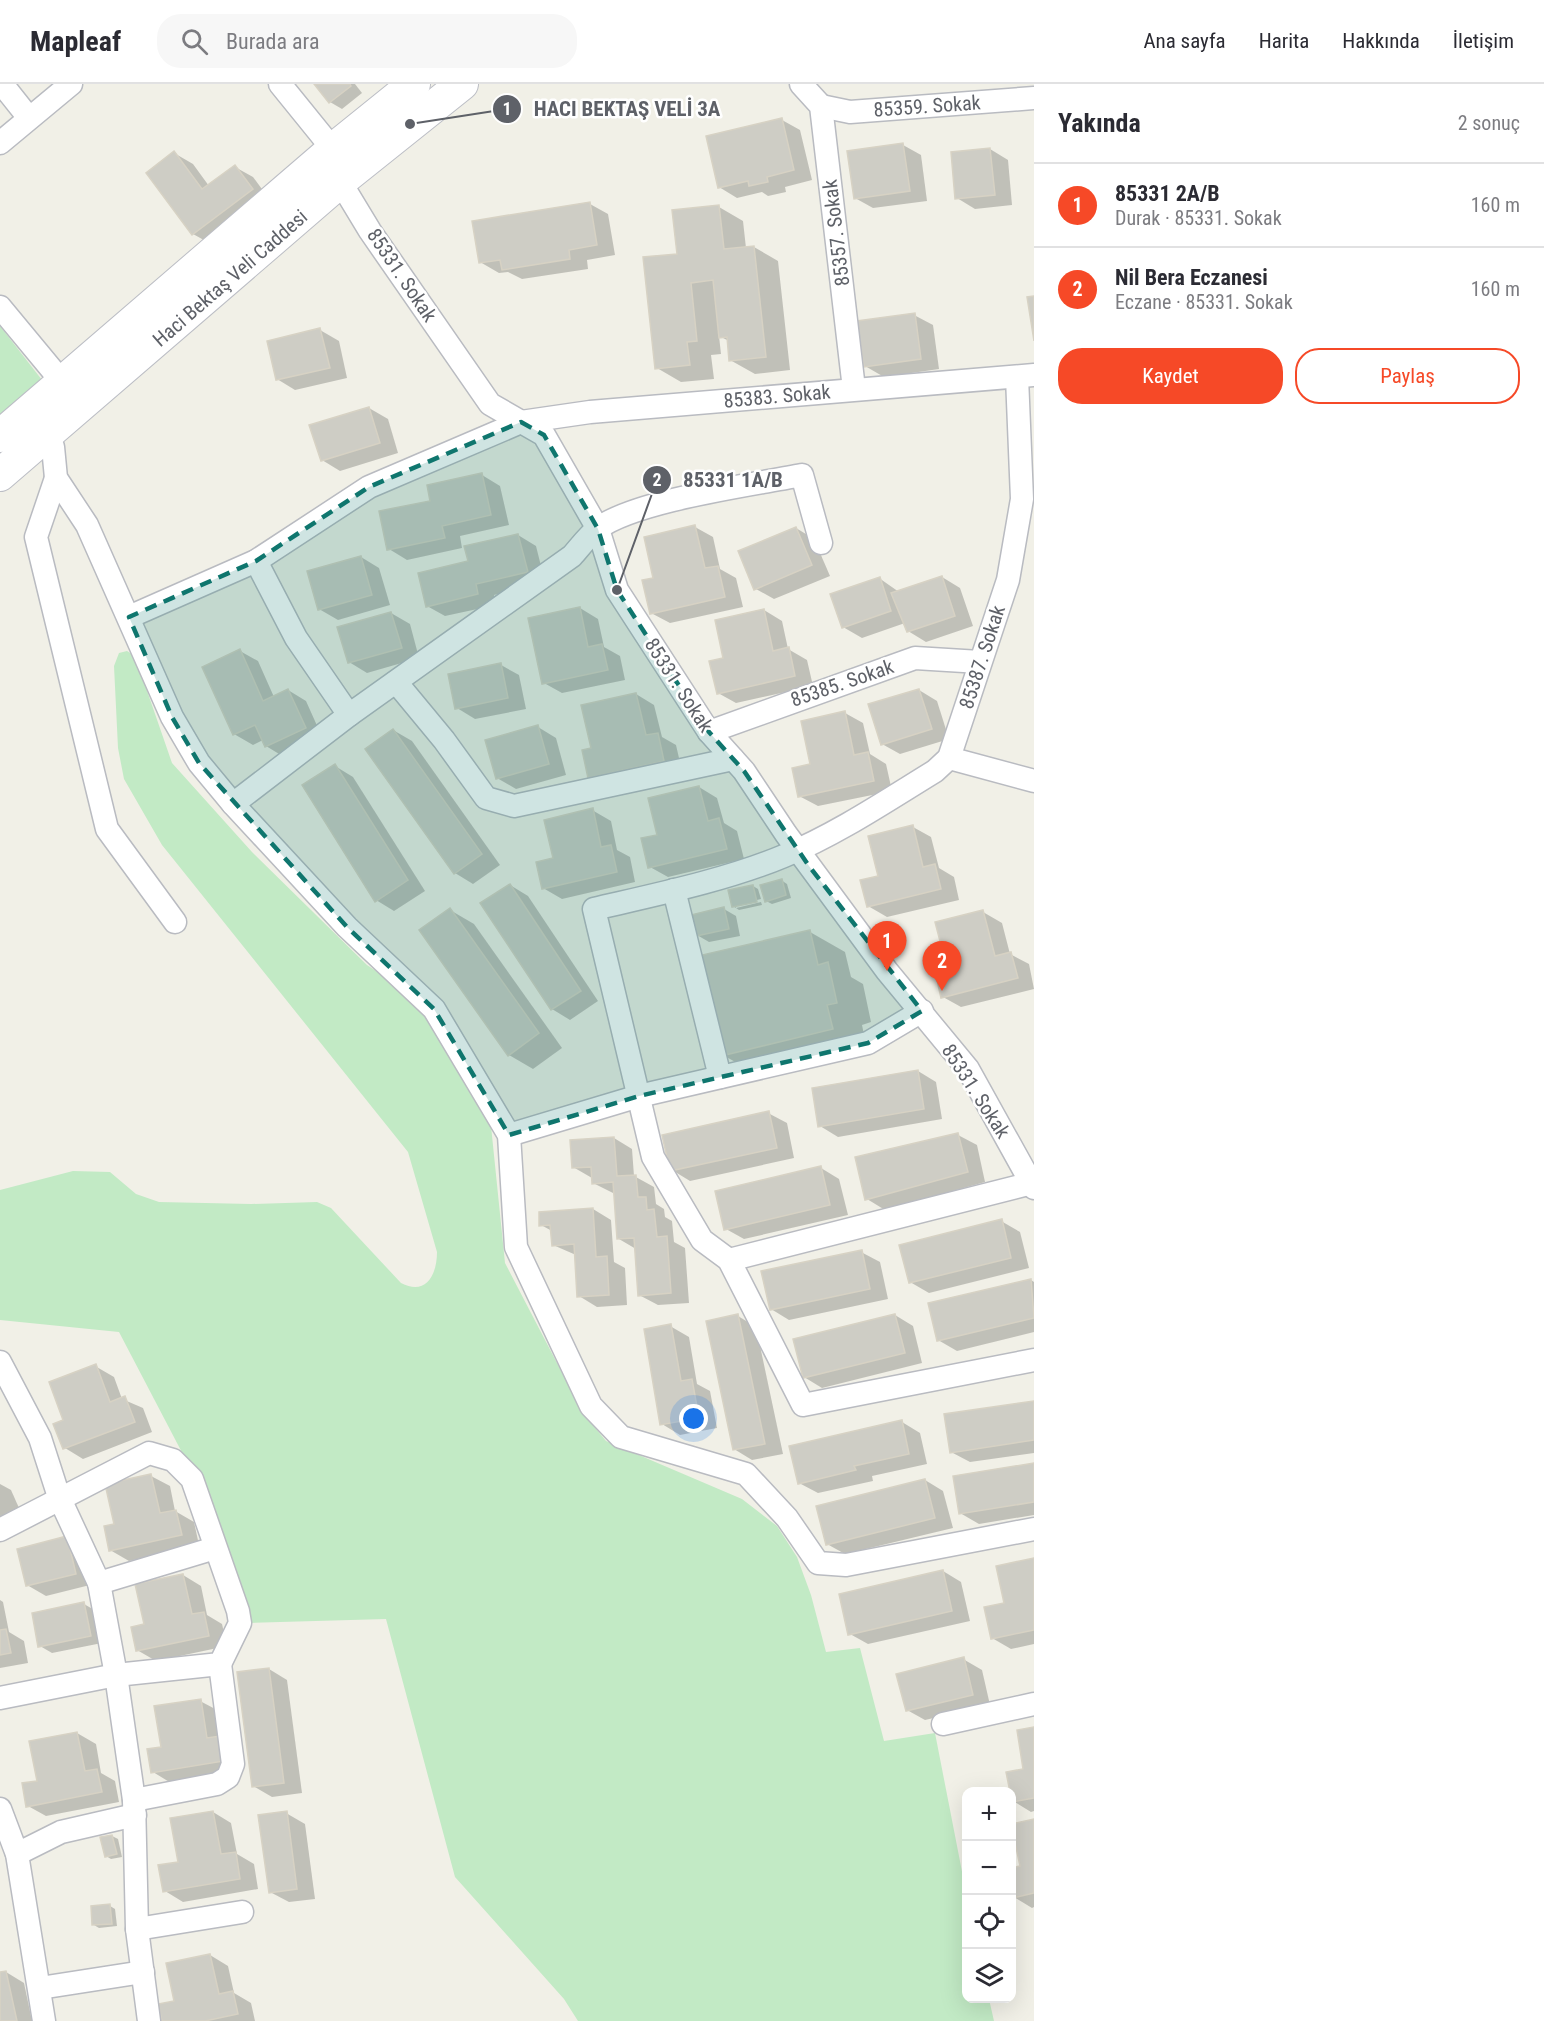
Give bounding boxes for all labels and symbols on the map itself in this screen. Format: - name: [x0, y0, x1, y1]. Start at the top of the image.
- callout: HACI BEKTAŞ VELİ 3A: [492, 89, 732, 128]
- street label: 85359. Sokak: [873, 90, 981, 122]
- text: HACI BEKTAŞ VELİ 3A: [534, 97, 721, 121]
- text: 1: [502, 98, 512, 119]
- street label: 85357. Sokak: [818, 178, 854, 288]
- street label: Haci Bektaş Veli Caddesi: [148, 204, 312, 352]
- street label: 85331. Sokak: [362, 224, 442, 326]
- street label: 85383. Sokak: [723, 379, 831, 413]
- callout: 85331 1A/B: [642, 460, 795, 499]
- text: 85331 1A/B: [683, 468, 783, 492]
- text: 2: [652, 469, 662, 490]
- street label: 85387. Sokak: [954, 602, 1010, 712]
- street label: 85331. Sokak: [640, 633, 718, 737]
- street label: 85385. Sokak: [787, 654, 897, 712]
- pin: 1: [868, 922, 906, 971]
- pin: 2: [922, 942, 962, 991]
- street label: 85331. Sokak: [937, 1039, 1015, 1143]
- your location: [679, 1404, 708, 1433]

